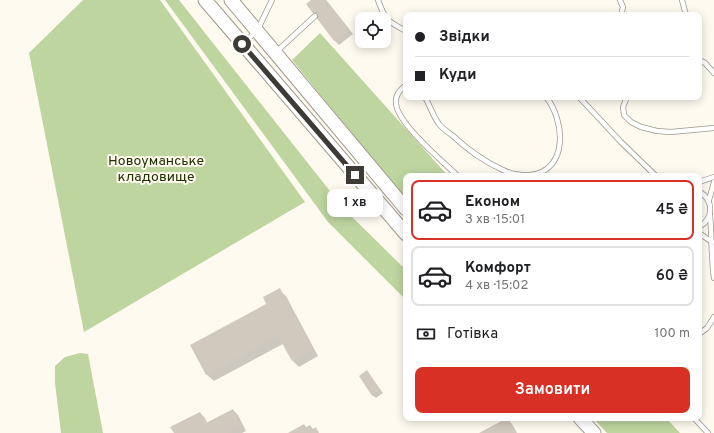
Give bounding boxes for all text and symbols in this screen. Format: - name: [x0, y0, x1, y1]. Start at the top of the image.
- map controls: [355, 12, 391, 48]
- button: locate: [355, 12, 391, 48]
- text: Звідки: [439, 28, 490, 47]
- route start: [233, 35, 251, 53]
- text: Куди: [439, 66, 476, 85]
- park label: Новоуманське кладовище: [108, 153, 204, 186]
- route end: [346, 166, 364, 184]
- callout: 1 хв: [327, 189, 383, 217]
- icon: car: [417, 192, 453, 228]
- text: Економ: [465, 193, 520, 212]
- text: 1 хв: [343, 195, 367, 211]
- text: 45 ₴: [656, 201, 688, 220]
- text: 3 хв · 15:01: [465, 212, 525, 228]
- icon: car: [417, 258, 453, 294]
- text: Комфорт: [465, 259, 531, 278]
- text: 60 ₴: [656, 267, 688, 286]
- text: 4 хв · 15:02: [465, 278, 528, 294]
- icon: cash: [415, 323, 437, 345]
- text: Готівка: [447, 325, 498, 344]
- text: 100 m: [654, 326, 690, 342]
- button: Замовити: [415, 367, 690, 413]

